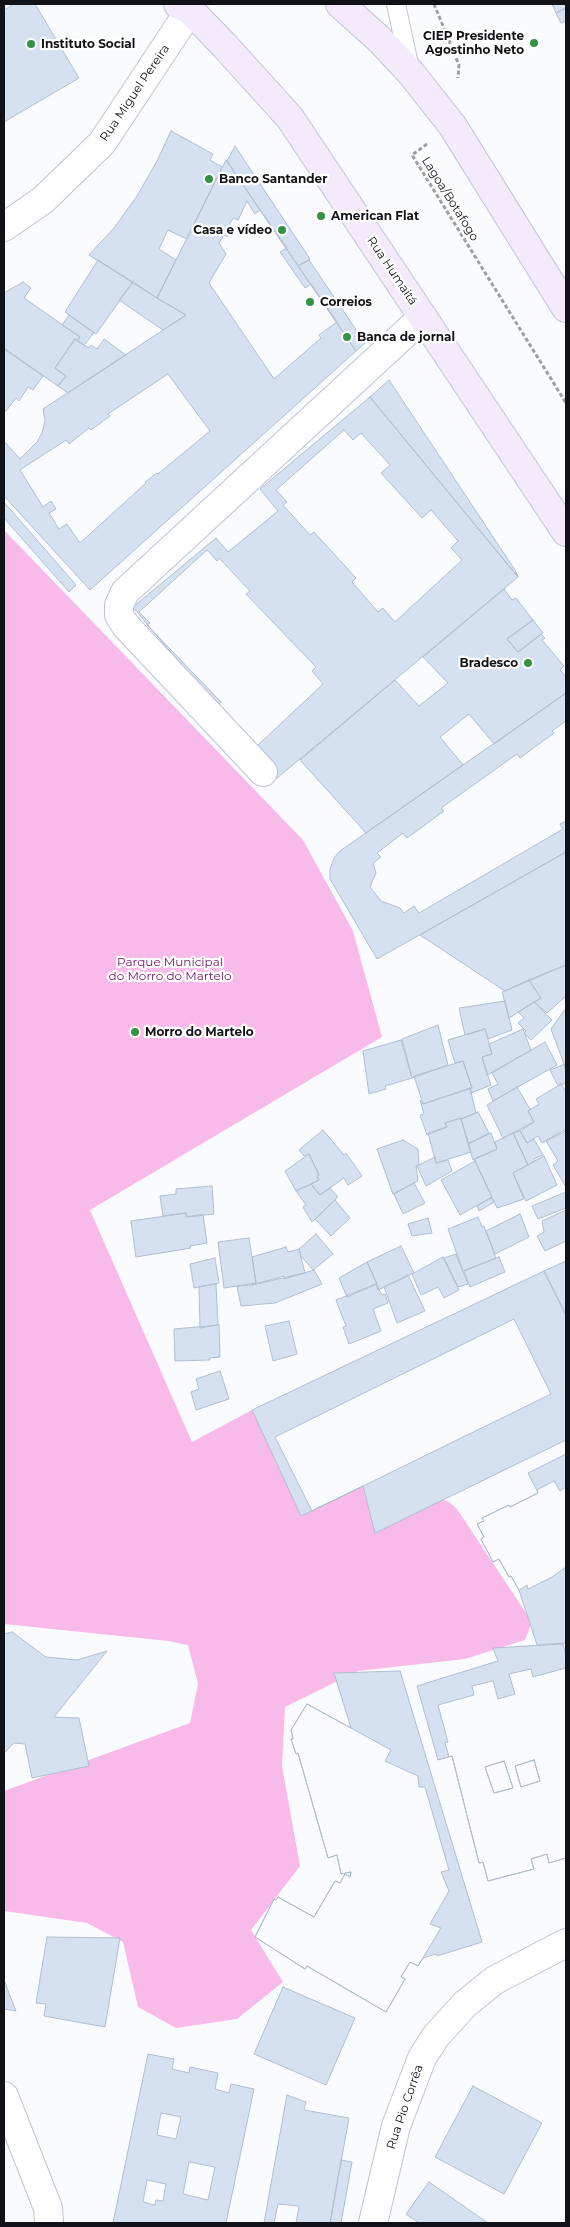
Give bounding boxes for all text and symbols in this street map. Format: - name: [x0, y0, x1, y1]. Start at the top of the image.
- place label: CIEP Presidente Agostinho Neto: [423, 29, 524, 57]
- place label: Instituto Social: [41, 37, 135, 51]
- marker: CIEP Presidente Agostinho Neto: [528, 37, 540, 49]
- marker: Instituto Social: [25, 38, 37, 50]
- street label: Rua Miguel Pereira: [97, 42, 173, 144]
- street label: Lagoa/Botafogo: [418, 154, 482, 244]
- place label: Banco Santander: [219, 172, 327, 186]
- marker: Banco Santander: [203, 173, 215, 185]
- place label: American Flat: [331, 209, 419, 223]
- marker: American Flat: [315, 210, 327, 222]
- place label: Casa e vídeo: [193, 223, 272, 237]
- marker: Casa e vídeo: [276, 224, 288, 236]
- street label: Rua Humaitá: [364, 234, 420, 308]
- place label: Correios: [320, 295, 372, 309]
- marker: Correios: [304, 296, 316, 308]
- place label: Banca de jornal: [357, 330, 455, 344]
- marker: Banca de jornal: [341, 331, 353, 343]
- place label: Bradesco: [460, 656, 518, 670]
- marker: Bradesco: [522, 657, 534, 669]
- park label: Parque Municipal do Morro do Martelo: [109, 955, 231, 983]
- place label: Morro do Martelo: [145, 1025, 254, 1039]
- marker: Morro do Martelo: [129, 1026, 141, 1038]
- street label: Rua Pio Corrêa: [384, 2063, 426, 2151]

